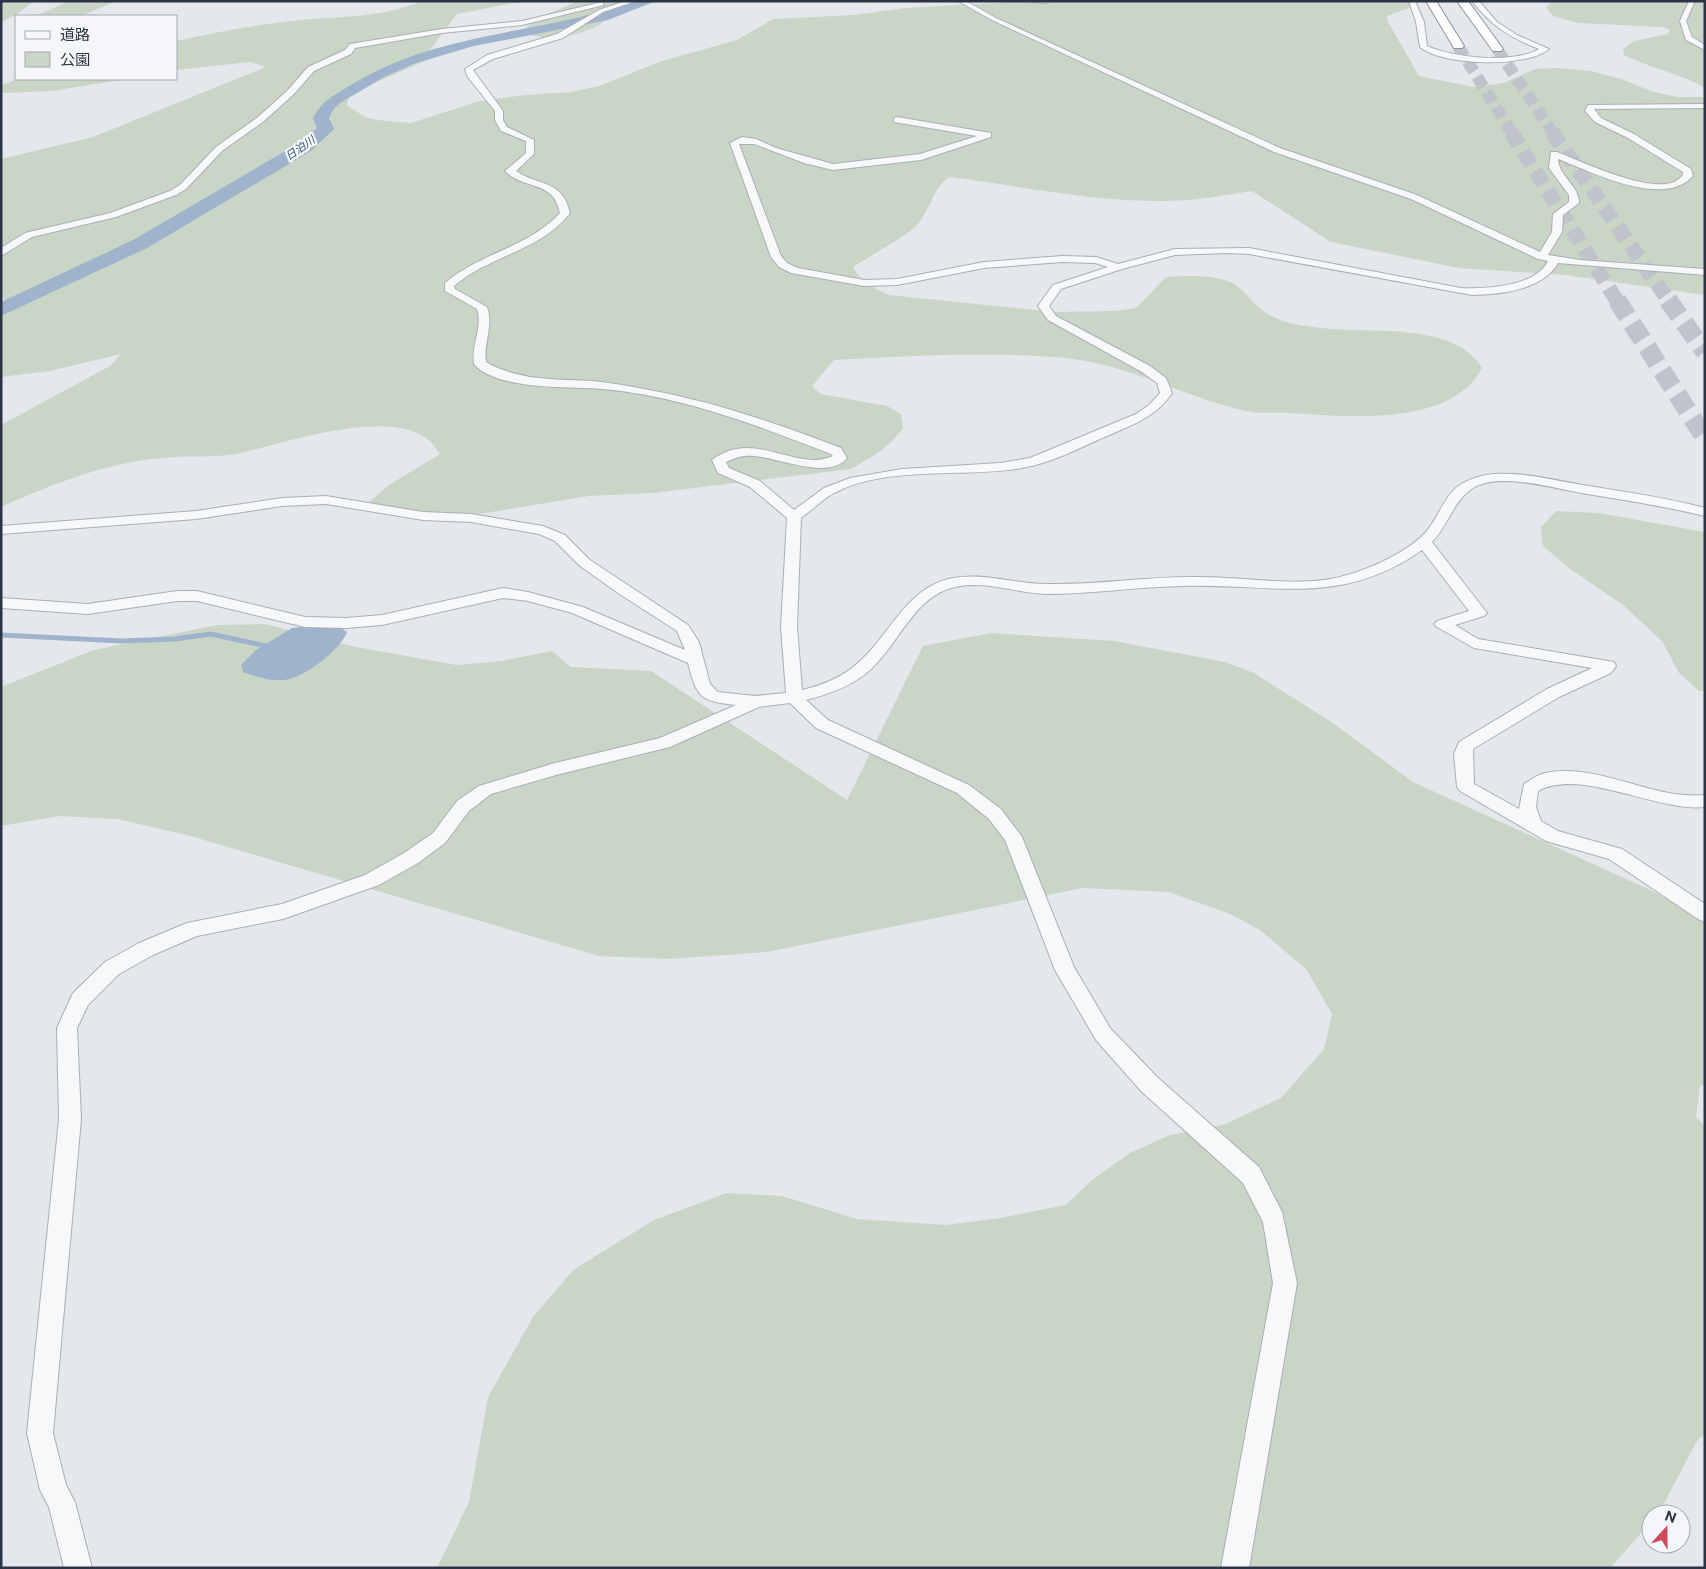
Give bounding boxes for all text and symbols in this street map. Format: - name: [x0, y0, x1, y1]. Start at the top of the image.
- legend: [15, 15, 178, 80]
- text: 道路: [60, 26, 90, 43]
- text: 公園: [60, 51, 90, 68]
- water label: 日泊川: [283, 133, 318, 162]
- north arrow: [1641, 1504, 1691, 1554]
- text: N: [1663, 1507, 1679, 1526]

